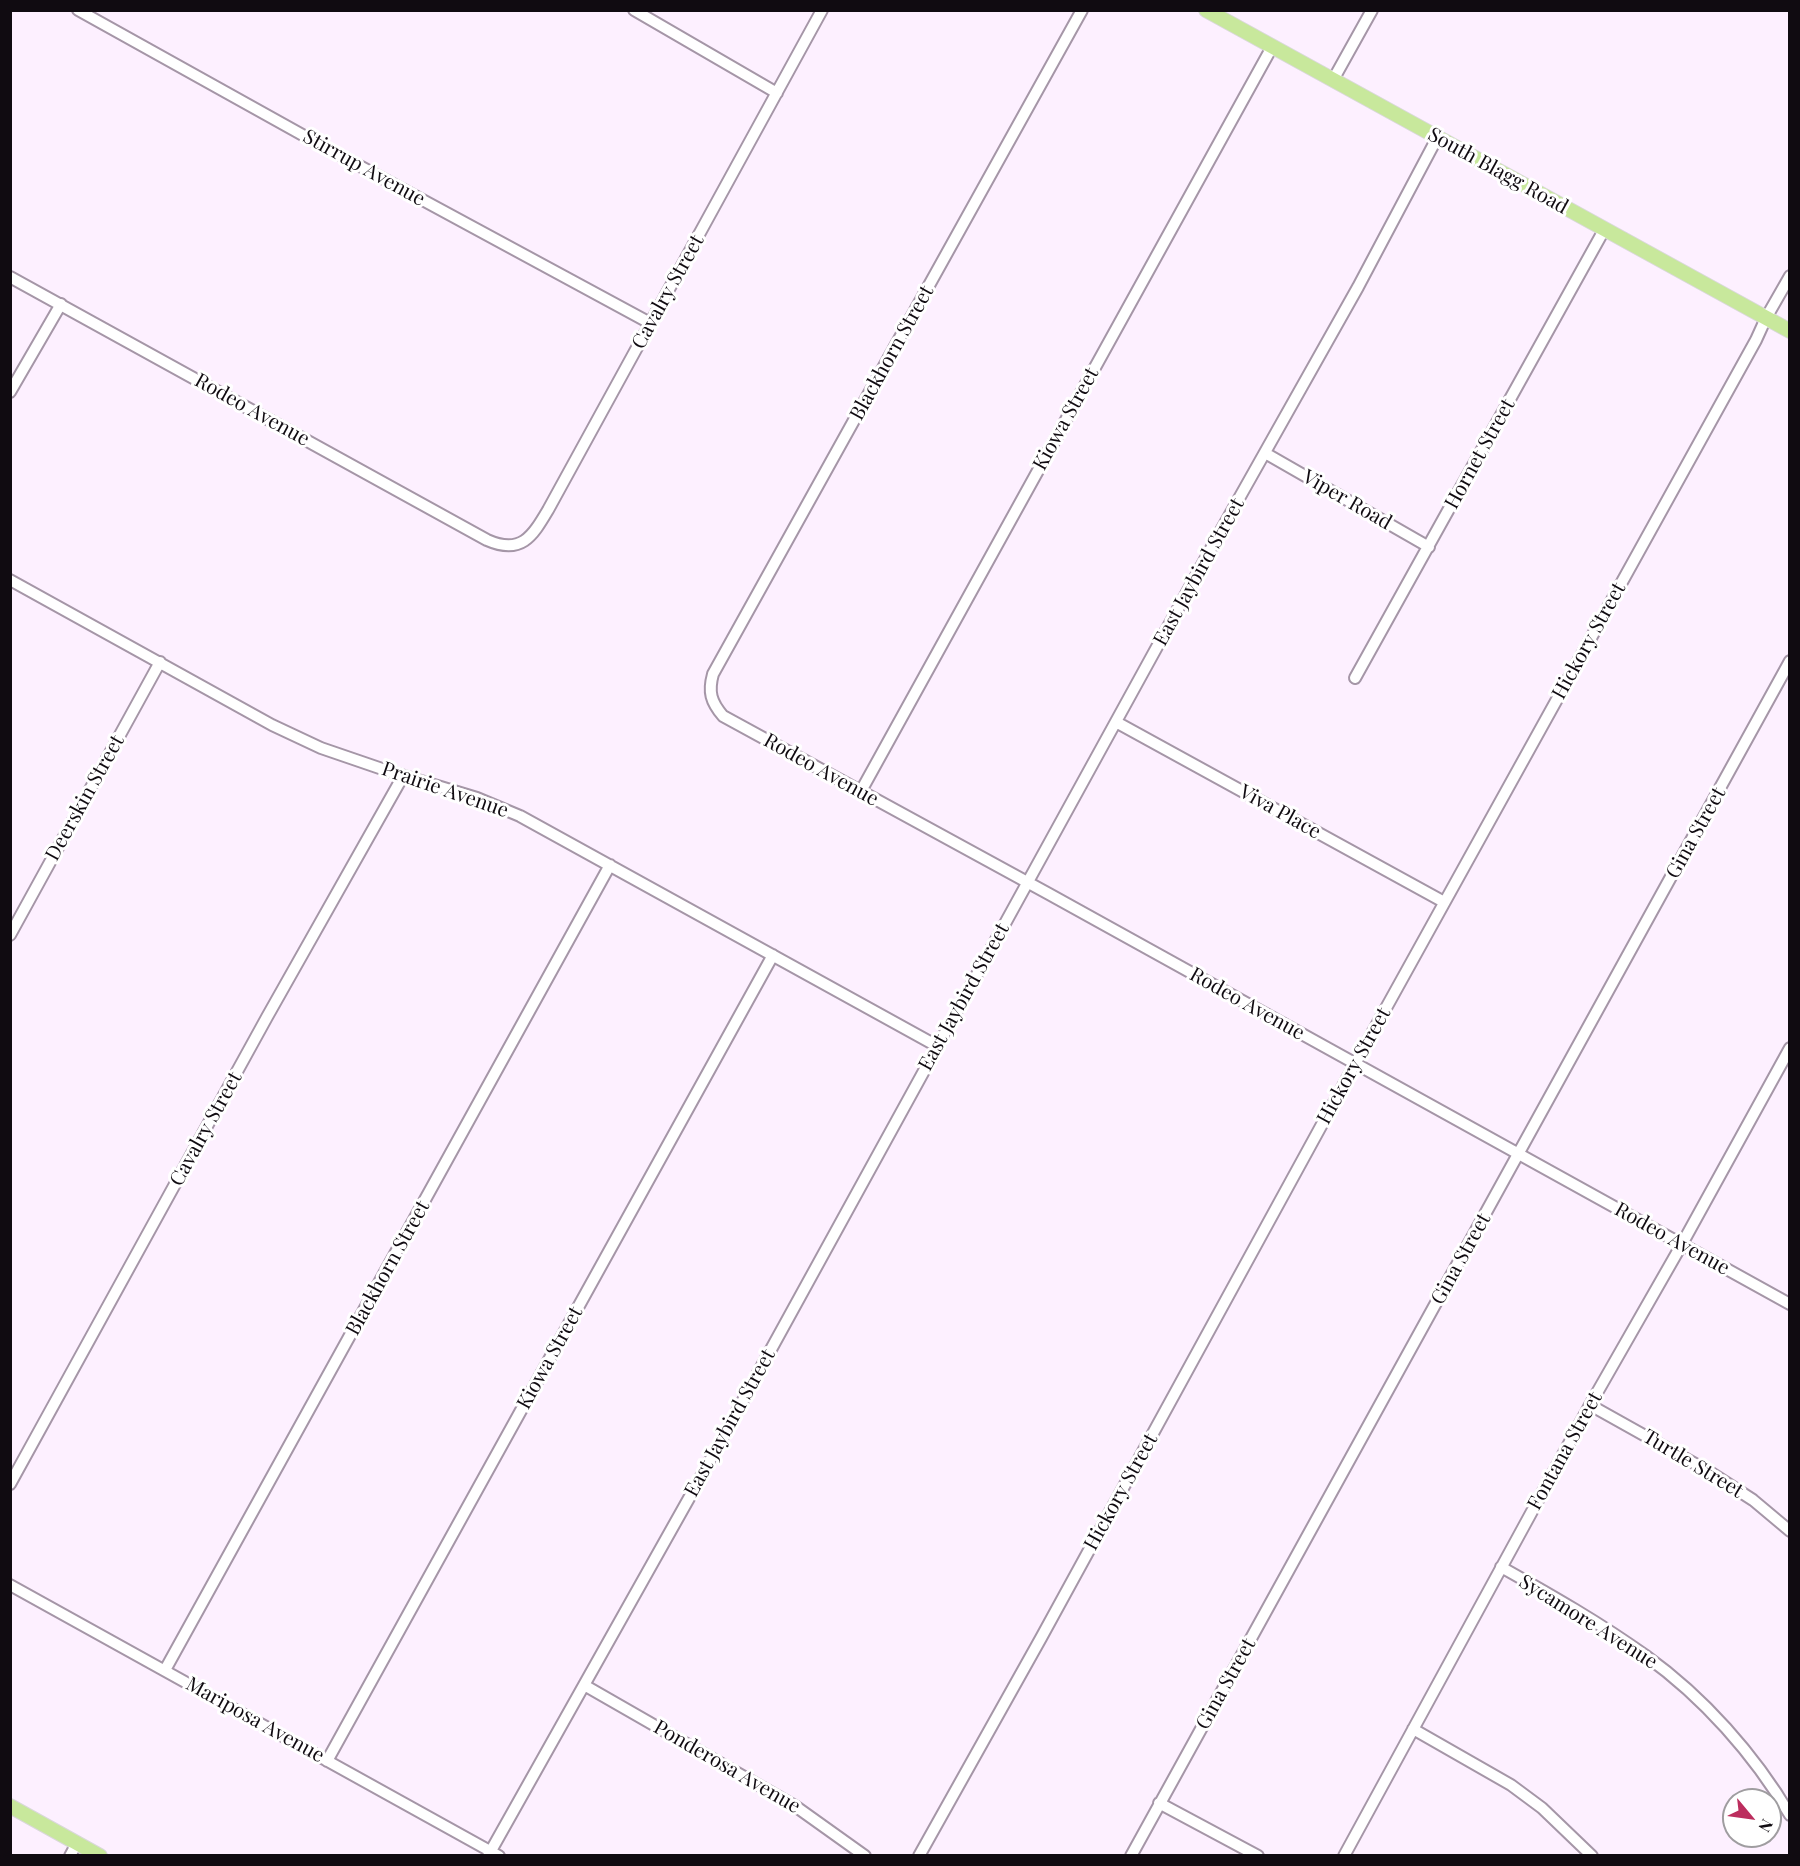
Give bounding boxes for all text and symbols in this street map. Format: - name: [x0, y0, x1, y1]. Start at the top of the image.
- street label: South Blagg Road: [1424, 123, 1572, 219]
- street label: Stirrup Avenue: [299, 125, 429, 211]
- street label: Cavalry Street: [627, 231, 709, 353]
- street label: Blackhorn Street: [845, 281, 939, 425]
- street label: Kiowa Street: [1028, 363, 1104, 475]
- street label: Rodeo Avenue: [190, 369, 314, 451]
- street label: Hornet Street: [1440, 395, 1520, 513]
- street label: Viper Road: [1298, 465, 1396, 535]
- street label: East Jaybird Street: [1148, 494, 1250, 650]
- street label: Hickory Street: [1547, 578, 1631, 704]
- street label: Rodeo Avenue: [759, 729, 883, 811]
- street label: Deerskin Street: [41, 731, 129, 865]
- street label: Prairie Avenue: [379, 757, 511, 823]
- street label: Viva Place: [1235, 780, 1325, 844]
- street label: Gina Street: [1661, 783, 1731, 883]
- street label: East Jaybird Street: [913, 919, 1015, 1075]
- street label: Rodeo Avenue: [1185, 963, 1309, 1045]
- street label: Hickory Street: [1312, 1003, 1396, 1129]
- street label: Cavalry Street: [165, 1068, 247, 1190]
- street label: Blackhorn Street: [341, 1196, 435, 1340]
- street label: Rodeo Avenue: [1610, 1198, 1734, 1280]
- street label: Gina Street: [1426, 1209, 1496, 1309]
- street label: Kiowa Street: [512, 1302, 588, 1414]
- street label: East Jaybird Street: [679, 1345, 781, 1501]
- street label: Fontana Street: [1523, 1388, 1607, 1514]
- street label: Turtle Street: [1638, 1425, 1748, 1503]
- street label: Hickory Street: [1079, 1429, 1163, 1555]
- street label: Sycamore Avenue: [1514, 1570, 1662, 1674]
- street label: Gina Street: [1191, 1634, 1261, 1734]
- street label: Mariposa Avenue: [182, 1672, 328, 1768]
- street label: Ponderosa Avenue: [649, 1715, 805, 1819]
- north arrow: [1722, 1788, 1782, 1848]
- text: N: [1754, 1816, 1778, 1836]

